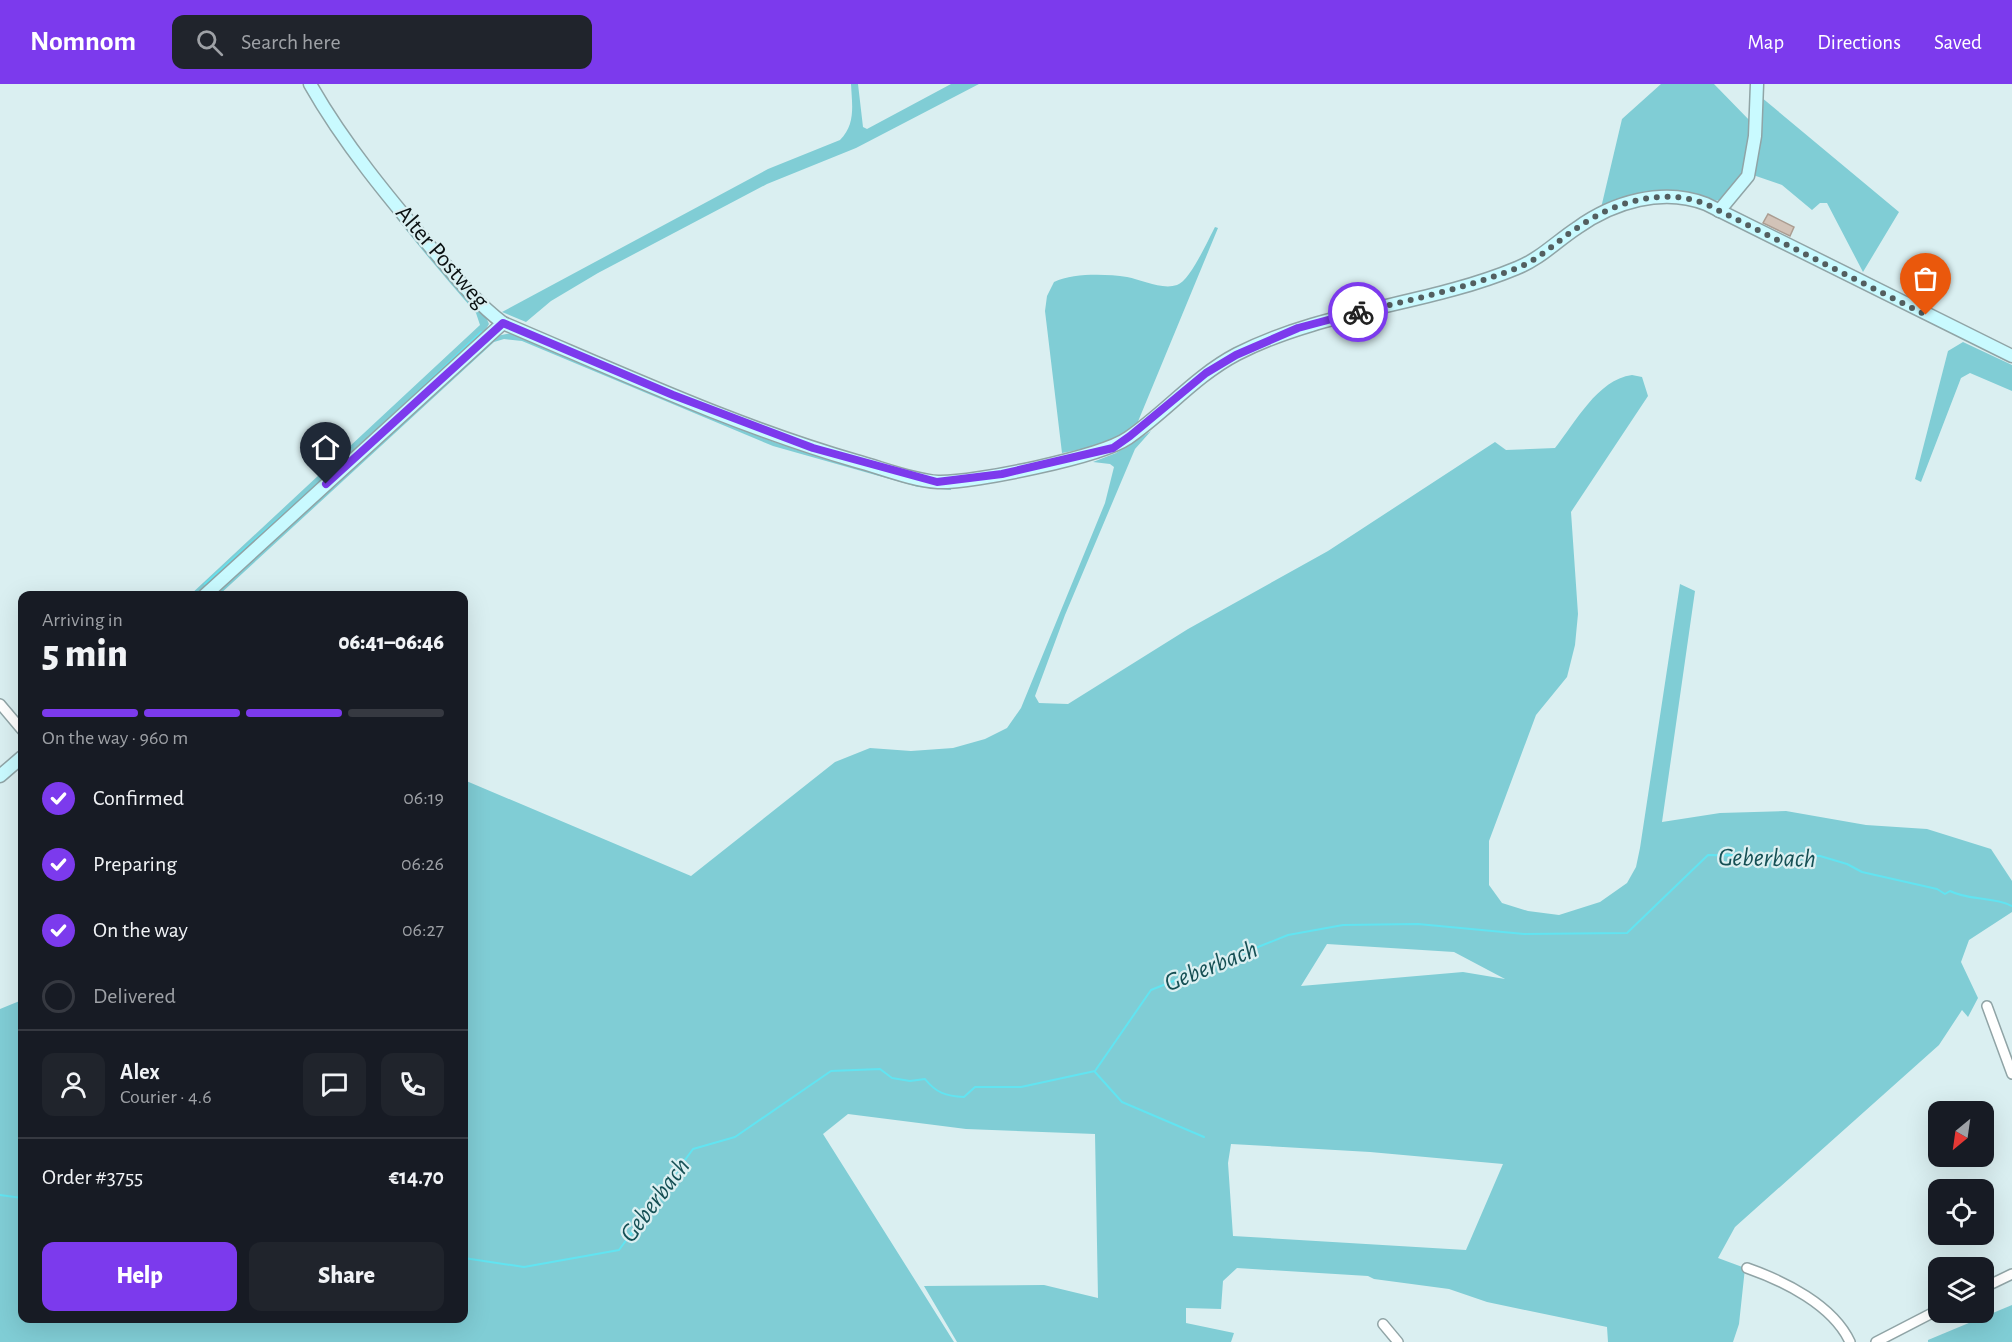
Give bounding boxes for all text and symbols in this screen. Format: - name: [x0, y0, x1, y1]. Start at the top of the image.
- search box: [172, 15, 592, 69]
- icon: search: [193, 26, 226, 59]
- text: Nomnom: [30, 28, 136, 56]
- text: Search here: [241, 31, 341, 53]
- text: Map: [1748, 32, 1784, 53]
- text: Directions: [1817, 32, 1901, 53]
- text: Saved: [1934, 32, 1982, 53]
- street label: Alter Postweg: [391, 201, 493, 313]
- pin: [1900, 253, 1951, 315]
- icon: bag: [1909, 262, 1942, 295]
- courier: [1328, 282, 1388, 342]
- icon: bike: [1342, 296, 1375, 329]
- pin: [300, 422, 351, 484]
- icon: home: [309, 431, 342, 464]
- text: Arriving in: [42, 610, 123, 630]
- text: 06:41–06:46: [338, 631, 444, 653]
- text: 5 min: [42, 635, 128, 674]
- text: On the way · 960 m: [42, 728, 188, 748]
- icon: check: [42, 782, 75, 815]
- text: Confirmed: [93, 787, 184, 809]
- text: 06:19: [403, 788, 444, 808]
- water label: Geberbach: [1718, 844, 1816, 872]
- icon: check: [42, 848, 75, 881]
- text: Preparing: [93, 853, 177, 875]
- text: 06:26: [401, 854, 444, 874]
- icon: check: [42, 914, 75, 947]
- text: On the way: [93, 919, 188, 941]
- text: 06:27: [402, 920, 444, 940]
- water label: Geberbach: [1161, 936, 1261, 996]
- text: Delivered: [93, 985, 176, 1007]
- button: person: [42, 1053, 105, 1116]
- button: chat: [303, 1053, 366, 1116]
- button: phone: [381, 1053, 444, 1116]
- text: Alex: [120, 1061, 160, 1083]
- text: Courier · 4.6: [120, 1087, 212, 1107]
- north arrow: [1928, 1101, 1994, 1167]
- map controls: [1928, 1101, 1994, 1323]
- water label: Geberbach: [615, 1153, 695, 1247]
- text: Order #3755: [42, 1166, 143, 1188]
- text: €14.70: [389, 1166, 444, 1188]
- button: locate: [1928, 1179, 1994, 1245]
- button: Help: [42, 1242, 237, 1311]
- button: Share: [249, 1242, 444, 1311]
- button: layers: [1928, 1257, 1994, 1323]

